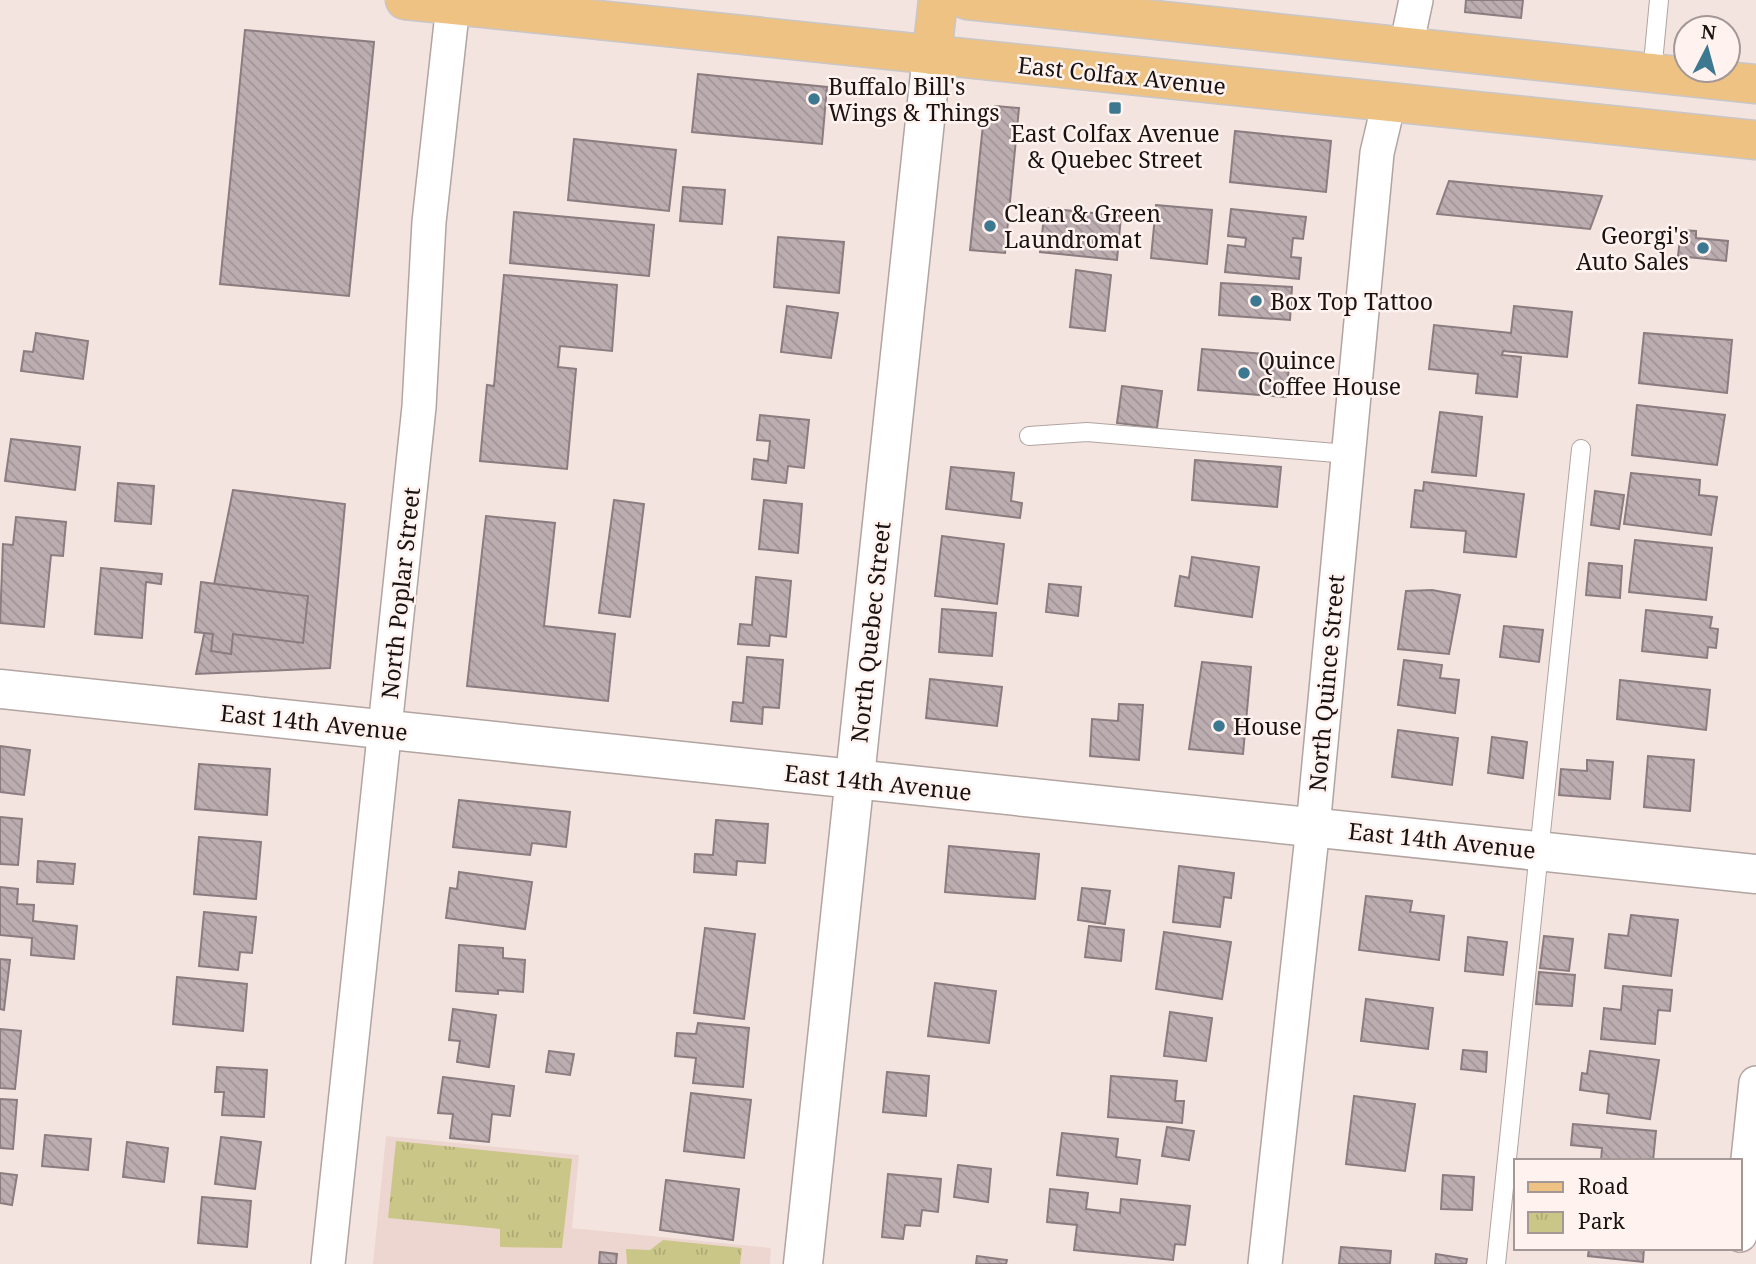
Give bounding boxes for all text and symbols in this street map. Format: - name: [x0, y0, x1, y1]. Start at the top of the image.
- north arrow: [1672, 14, 1742, 84]
- text: N: [1700, 18, 1718, 46]
- street label: East Colfax Avenue: [1016, 48, 1228, 102]
- place label: Buffalo Bill's Wings & Things: [828, 70, 1000, 128]
- marker: Buffalo Bill's Wings & Things: [806, 91, 822, 107]
- marker: East Colfax Avenue & Quebec Street: [1107, 100, 1123, 116]
- place label: East Colfax Avenue & Quebec Street: [1010, 117, 1220, 175]
- place label: Clean & Green Laundromat: [1004, 197, 1161, 255]
- marker: Clean & Green Laundromat: [982, 218, 998, 234]
- place label: Georgi's Auto Sales: [1576, 219, 1689, 277]
- marker: Georgi's Auto Sales: [1695, 240, 1711, 256]
- place label: Box Top Tattoo: [1270, 285, 1433, 317]
- marker: Box Top Tattoo: [1248, 293, 1264, 309]
- place label: Quince Coffee House: [1258, 344, 1401, 402]
- marker: Quince Coffee House: [1236, 365, 1252, 381]
- street label: North Poplar Street: [373, 486, 427, 700]
- street label: North Quebec Street: [842, 520, 898, 744]
- street label: North Quince Street: [1301, 573, 1351, 793]
- street label: East 14th Avenue: [219, 696, 409, 748]
- place label: House: [1233, 710, 1302, 742]
- marker: House: [1211, 718, 1227, 734]
- street label: East 14th Avenue: [783, 756, 973, 808]
- street label: East 14th Avenue: [1347, 814, 1537, 866]
- legend: [1514, 1159, 1742, 1250]
- text: Road: [1578, 1172, 1629, 1200]
- text: Park: [1578, 1207, 1625, 1235]

